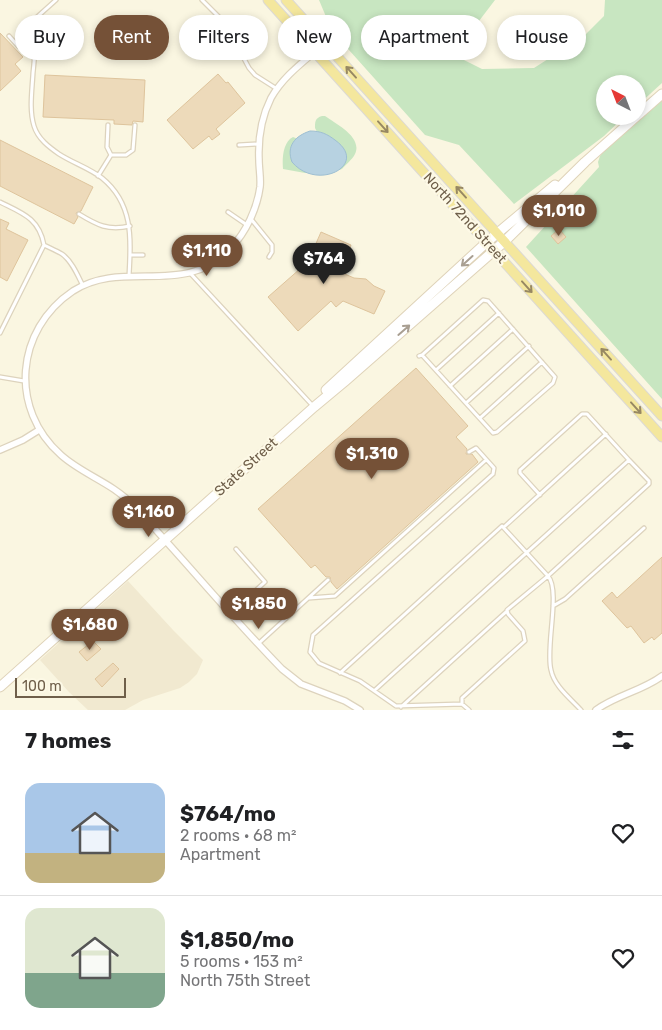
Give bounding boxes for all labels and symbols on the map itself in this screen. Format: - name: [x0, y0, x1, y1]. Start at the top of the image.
- one-way arrow: [346, 66, 358, 79]
- north arrow: [596, 75, 646, 125]
- one-way arrow: [377, 121, 389, 134]
- street label: North 72nd Street: [420, 169, 511, 267]
- one-way arrow: [455, 186, 467, 199]
- pin: $1,010: [518, 194, 600, 237]
- pin: $1,110: [166, 234, 248, 277]
- pin: $764: [294, 242, 354, 285]
- one-way arrow: [460, 255, 473, 267]
- one-way arrow: [521, 281, 533, 294]
- one-way arrow: [397, 325, 410, 336]
- one-way arrow: [600, 347, 612, 360]
- one-way arrow: [630, 401, 642, 414]
- street label: State Street: [211, 434, 281, 500]
- pin: $1,310: [331, 438, 413, 480]
- pin: $1,160: [108, 496, 190, 538]
- pin: $1,850: [218, 588, 300, 630]
- pin: $1,680: [49, 608, 131, 651]
- scale bar: [15, 675, 126, 698]

